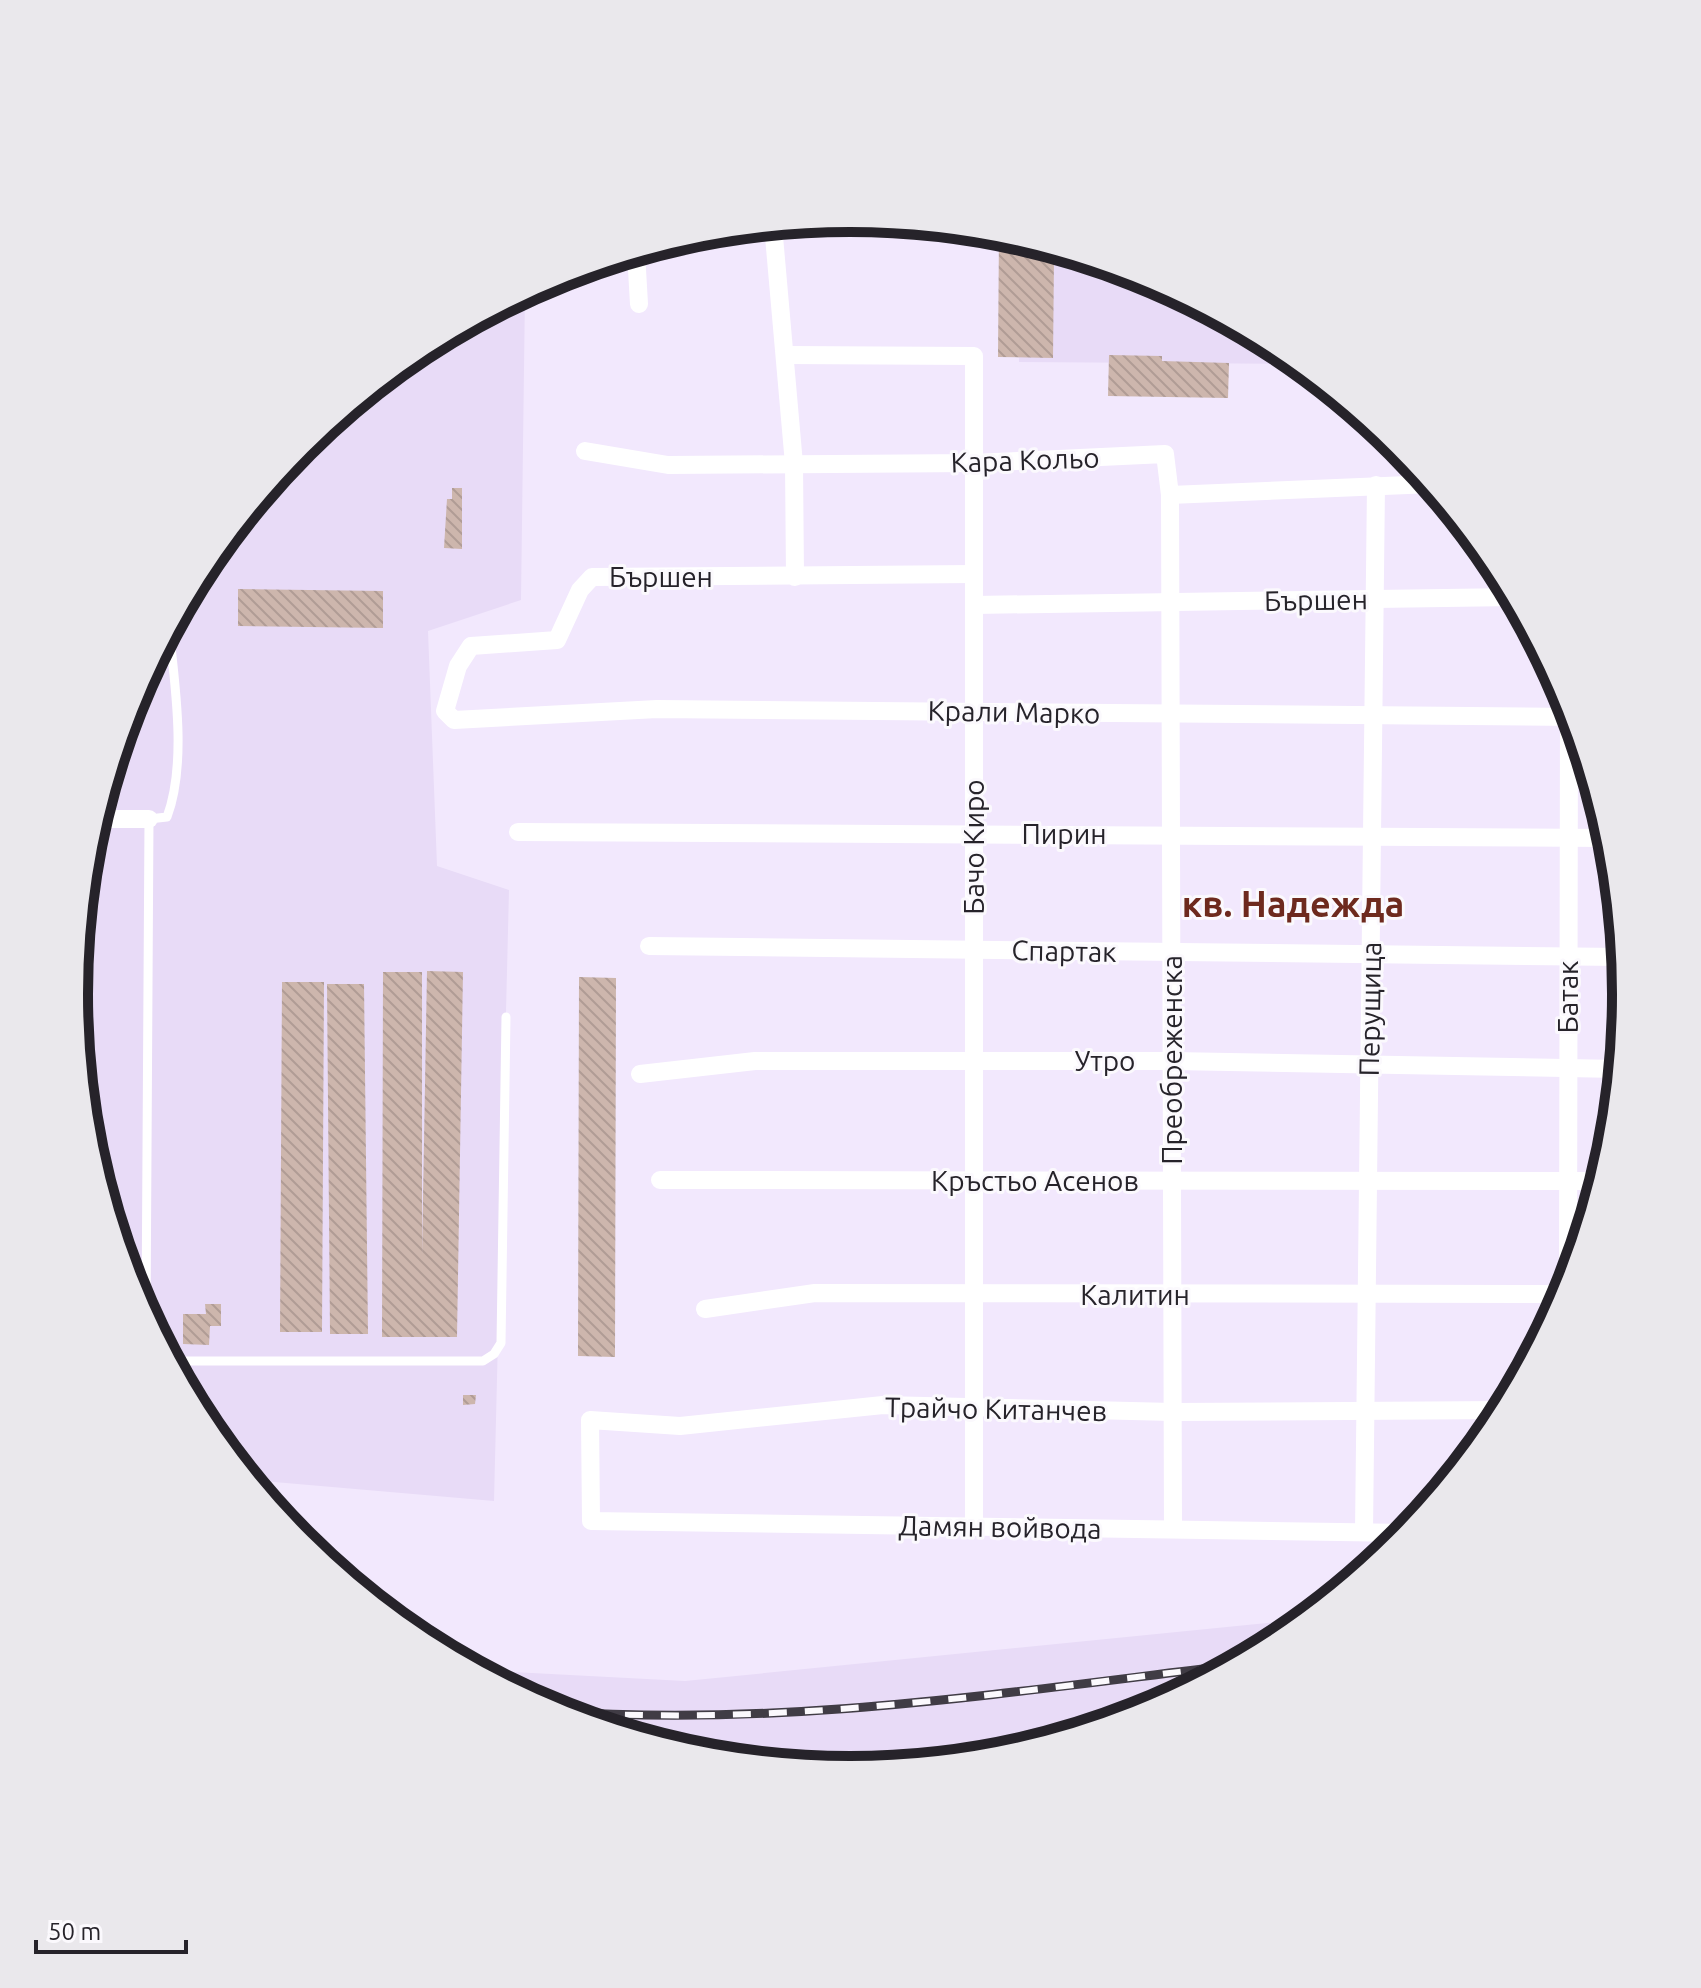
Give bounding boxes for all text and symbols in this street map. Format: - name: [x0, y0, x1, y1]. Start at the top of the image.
- street label: Кара Кольо: [950, 441, 1100, 478]
- street label: Бършен: [609, 561, 713, 592]
- street label: Бършен: [1264, 583, 1368, 616]
- street label: Крали Марко: [927, 694, 1101, 729]
- street label: Бачо Киро: [958, 779, 989, 915]
- street label: Пирин: [1021, 818, 1107, 849]
- district label: кв. Надежда: [1182, 883, 1404, 924]
- street label: Спартак: [1011, 934, 1117, 967]
- street label: Перущица: [1353, 941, 1386, 1077]
- street label: Преобреженска: [1156, 955, 1187, 1165]
- street label: Батак: [1552, 961, 1583, 1033]
- street label: Утро: [1075, 1045, 1135, 1076]
- street label: Кръстьо Асенов: [931, 1165, 1139, 1196]
- street label: Калитин: [1080, 1279, 1190, 1310]
- street label: Трайчо Китанчев: [885, 1391, 1107, 1426]
- street label: Дамян войвода: [898, 1509, 1102, 1544]
- scale bar: [36, 1904, 186, 1954]
- text: 50 m: [48, 1918, 101, 1945]

